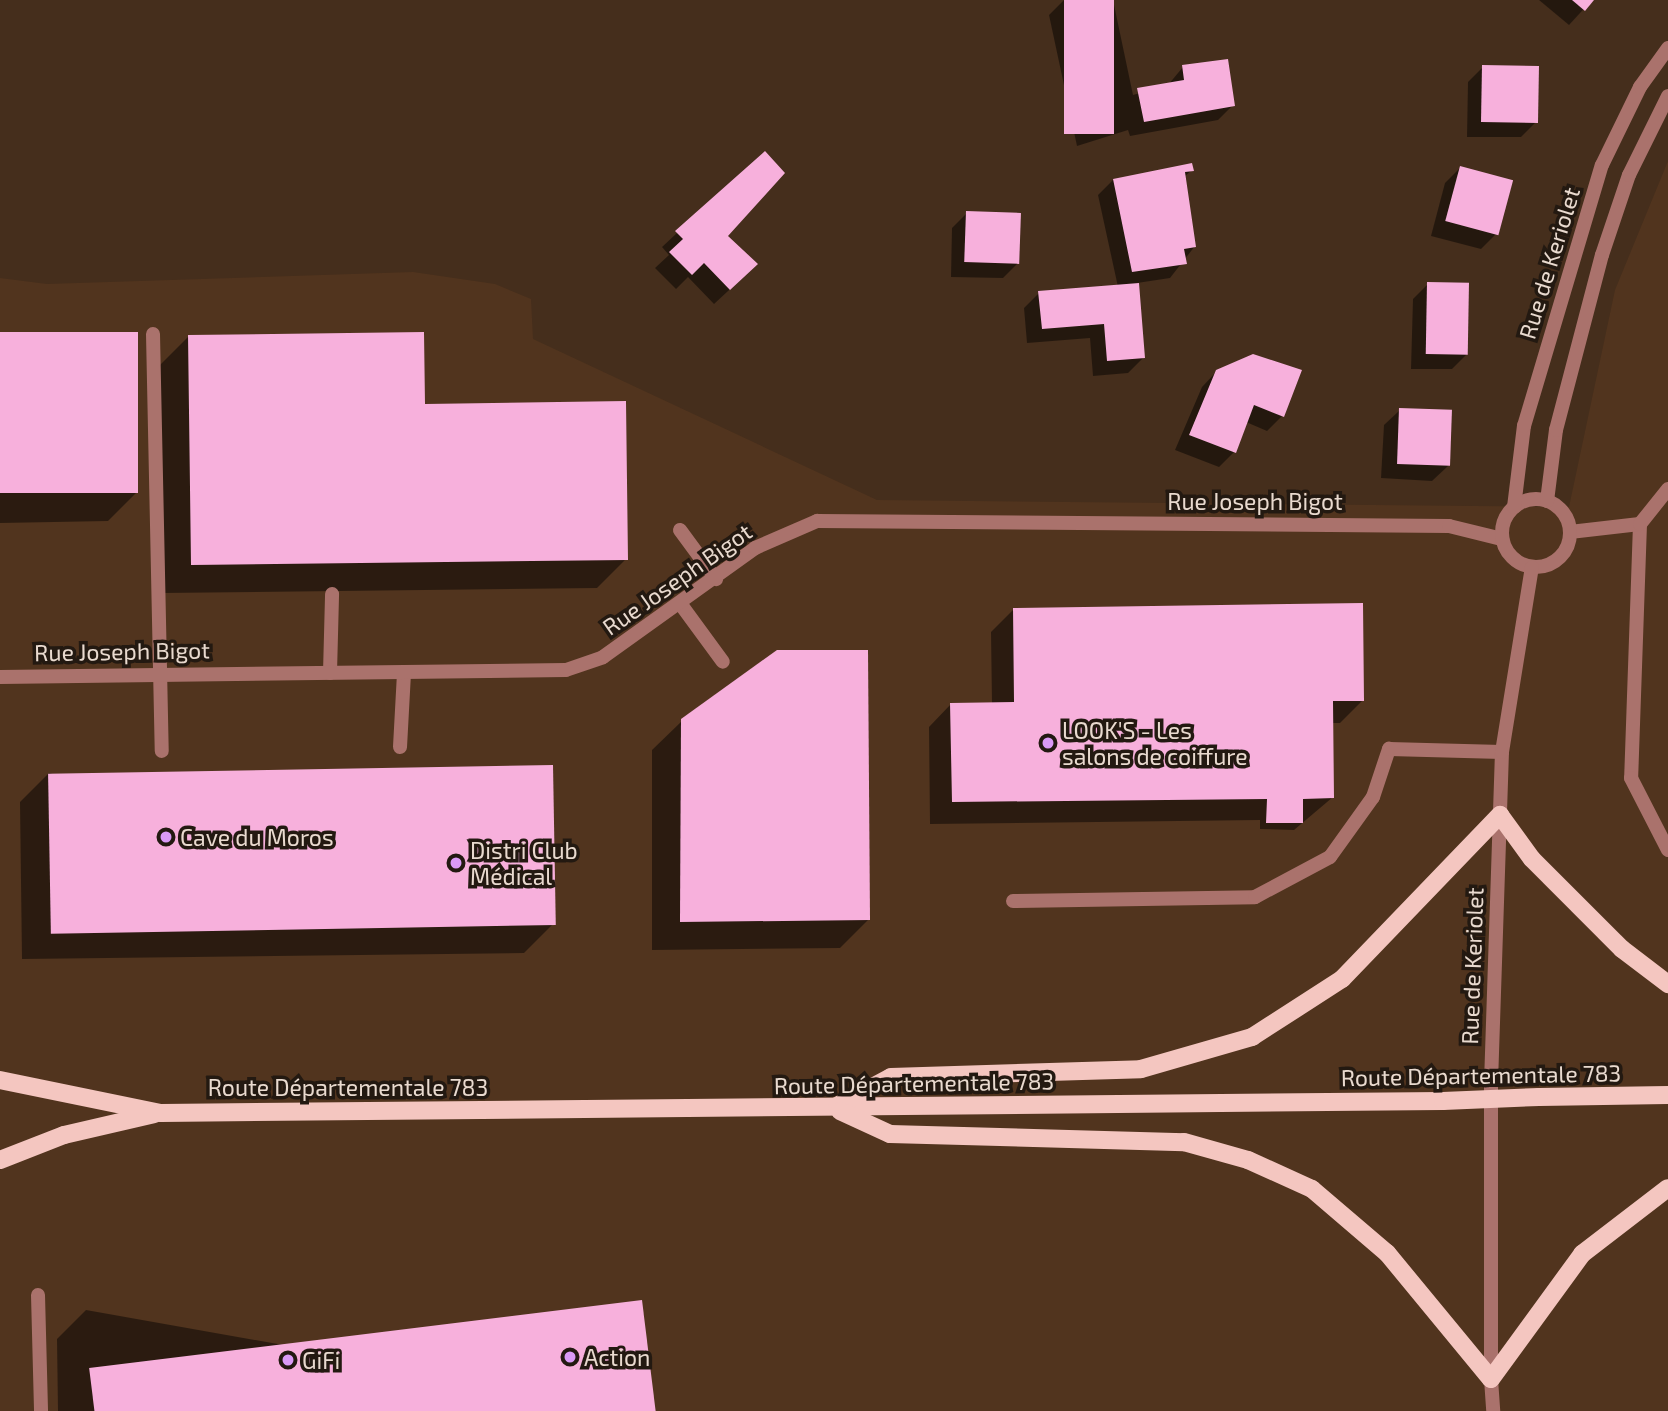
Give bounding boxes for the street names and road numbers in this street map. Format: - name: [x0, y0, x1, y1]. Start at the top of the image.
- street label: Rue de Keriolet: [1513, 184, 1585, 342]
- street label: Rue Joseph Bigot: [1167, 487, 1343, 515]
- street label: Rue Joseph Bigot: [597, 517, 757, 641]
- street label: Rue Joseph Bigot: [34, 636, 210, 666]
- street label: Rue de Keriolet: [1455, 887, 1489, 1045]
- street label: Route Départementale 783: [1341, 1059, 1621, 1091]
- street label: Route Départementale 783: [774, 1067, 1054, 1099]
- street label: Route Départementale 783: [208, 1073, 488, 1101]

